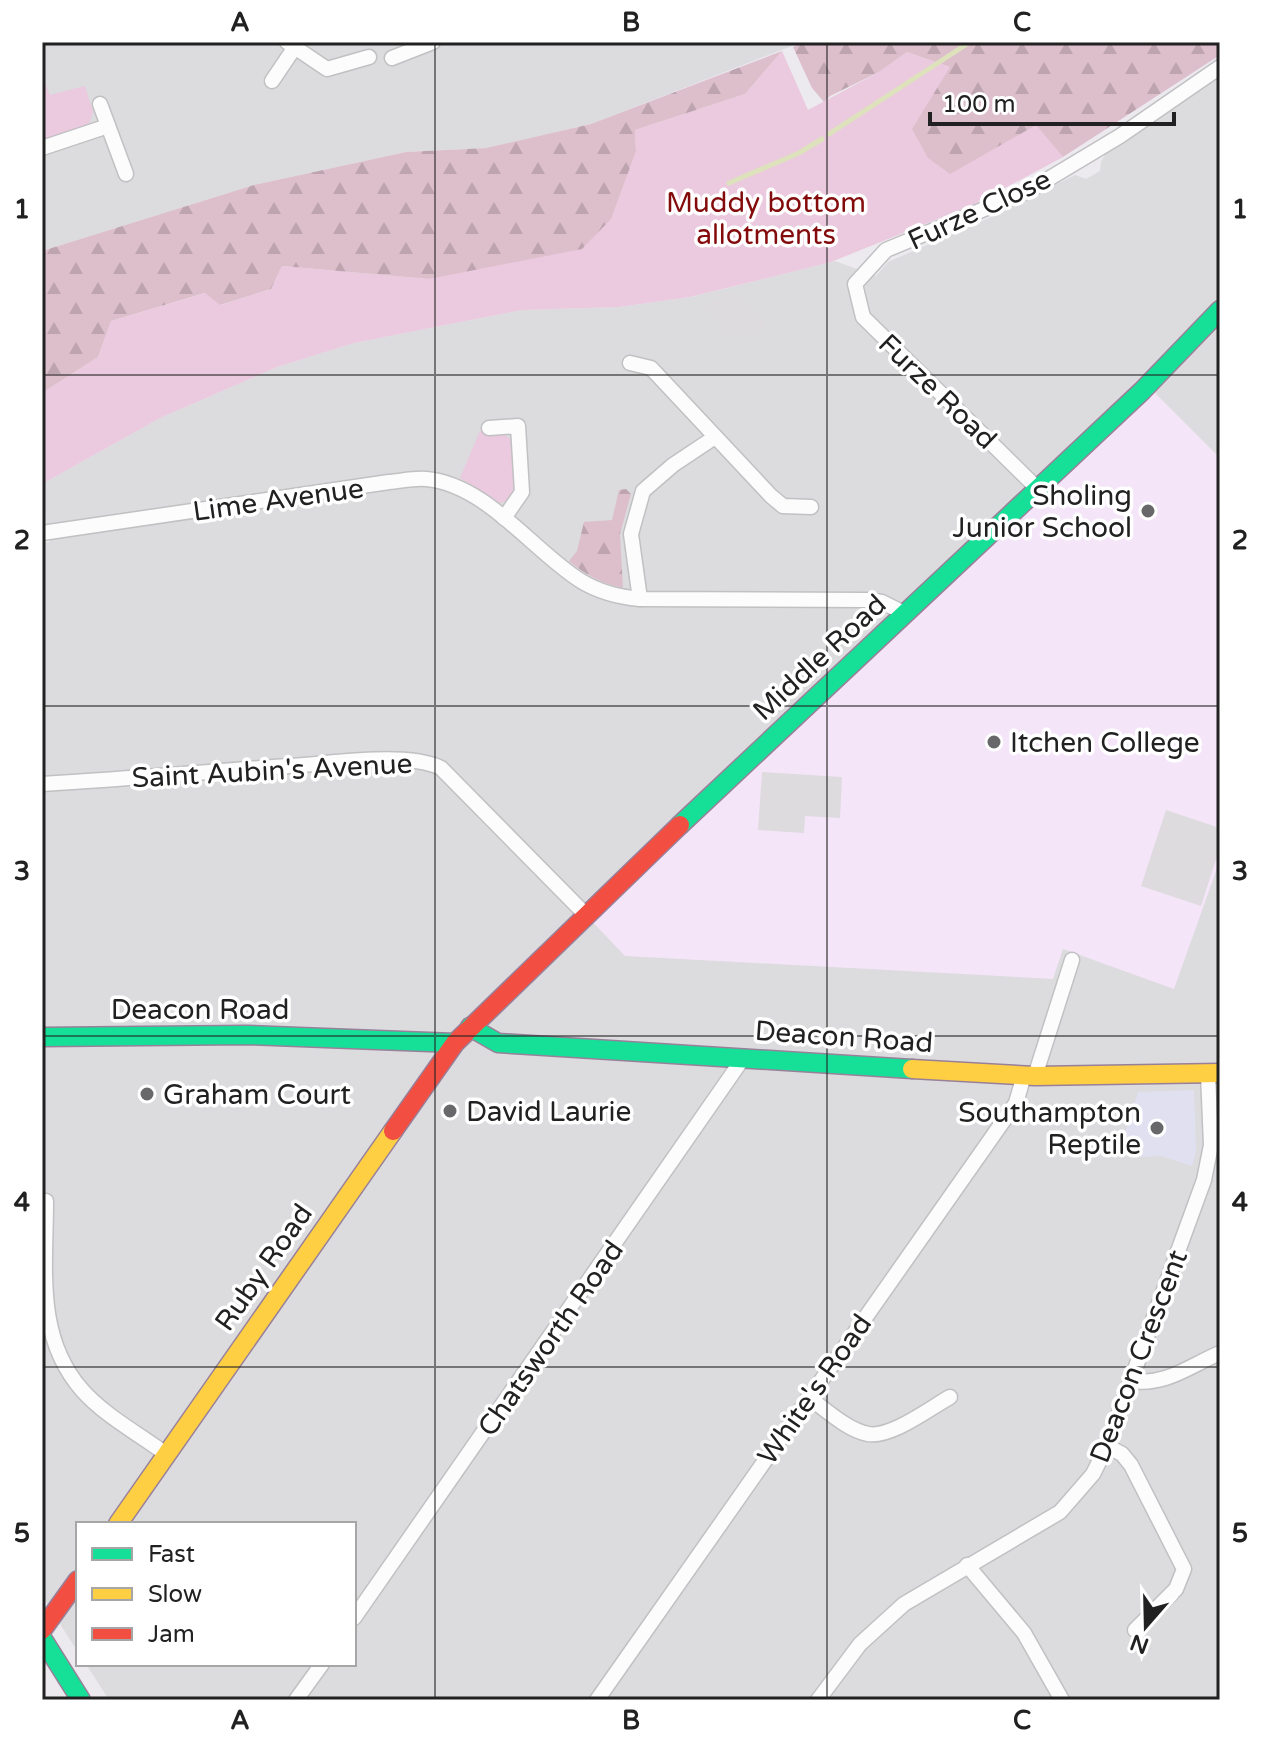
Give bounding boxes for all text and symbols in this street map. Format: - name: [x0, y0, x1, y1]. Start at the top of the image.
- text: A: [230, 7, 250, 38]
- text: B: [622, 7, 640, 38]
- text: C: [1013, 7, 1031, 38]
- scale bar: [930, 76, 1174, 126]
- text: 100 m: [942, 90, 1016, 119]
- street label: Furze Close: [903, 162, 1056, 258]
- park label: Muddy bottom allotments: [666, 186, 866, 252]
- text: 1: [14, 194, 30, 225]
- text: 1: [1232, 194, 1248, 225]
- street label: Furze Road: [871, 327, 1004, 456]
- street label: Lime Avenue: [191, 471, 366, 529]
- place label: Sholing Junior School: [953, 479, 1132, 545]
- marker: Sholing Junior School: [1139, 502, 1157, 520]
- text: 2: [14, 525, 30, 556]
- text: 2: [1232, 525, 1248, 556]
- street label: Middle Road: [746, 587, 893, 728]
- place label: Itchen College: [1010, 726, 1200, 760]
- marker: Itchen College: [985, 733, 1003, 751]
- street label: Saint Aubin's Avenue: [131, 747, 413, 795]
- text: 3: [14, 856, 30, 887]
- text: 3: [1232, 856, 1248, 887]
- street label: Deacon Road: [111, 993, 289, 1027]
- street label: Deacon Road: [754, 1014, 934, 1060]
- place label: Graham Court: [163, 1078, 351, 1112]
- marker: Graham Court: [138, 1085, 156, 1103]
- place label: David Laurie: [466, 1095, 631, 1129]
- place label: Southampton Reptile: [958, 1096, 1141, 1162]
- marker: David Laurie: [441, 1102, 459, 1120]
- marker: Southampton Reptile: [1148, 1119, 1166, 1137]
- text: 4: [14, 1187, 30, 1218]
- text: 4: [1232, 1187, 1248, 1218]
- street label: Ruby Road: [208, 1198, 320, 1338]
- street label: Chatsworth Road: [471, 1234, 631, 1443]
- street label: Deacon Crescent: [1083, 1245, 1195, 1468]
- street label: White's Road: [750, 1308, 879, 1471]
- text: 5: [14, 1518, 30, 1549]
- text: 5: [1232, 1518, 1248, 1549]
- legend: [76, 1522, 356, 1666]
- text: Fast: [148, 1540, 195, 1569]
- text: Slow: [148, 1580, 202, 1609]
- north arrow: [1106, 1586, 1186, 1666]
- text: Jam: [148, 1620, 195, 1649]
- text: N: [1127, 1629, 1152, 1659]
- text: A: [230, 1705, 250, 1736]
- text: B: [622, 1705, 640, 1736]
- text: C: [1013, 1705, 1031, 1736]

